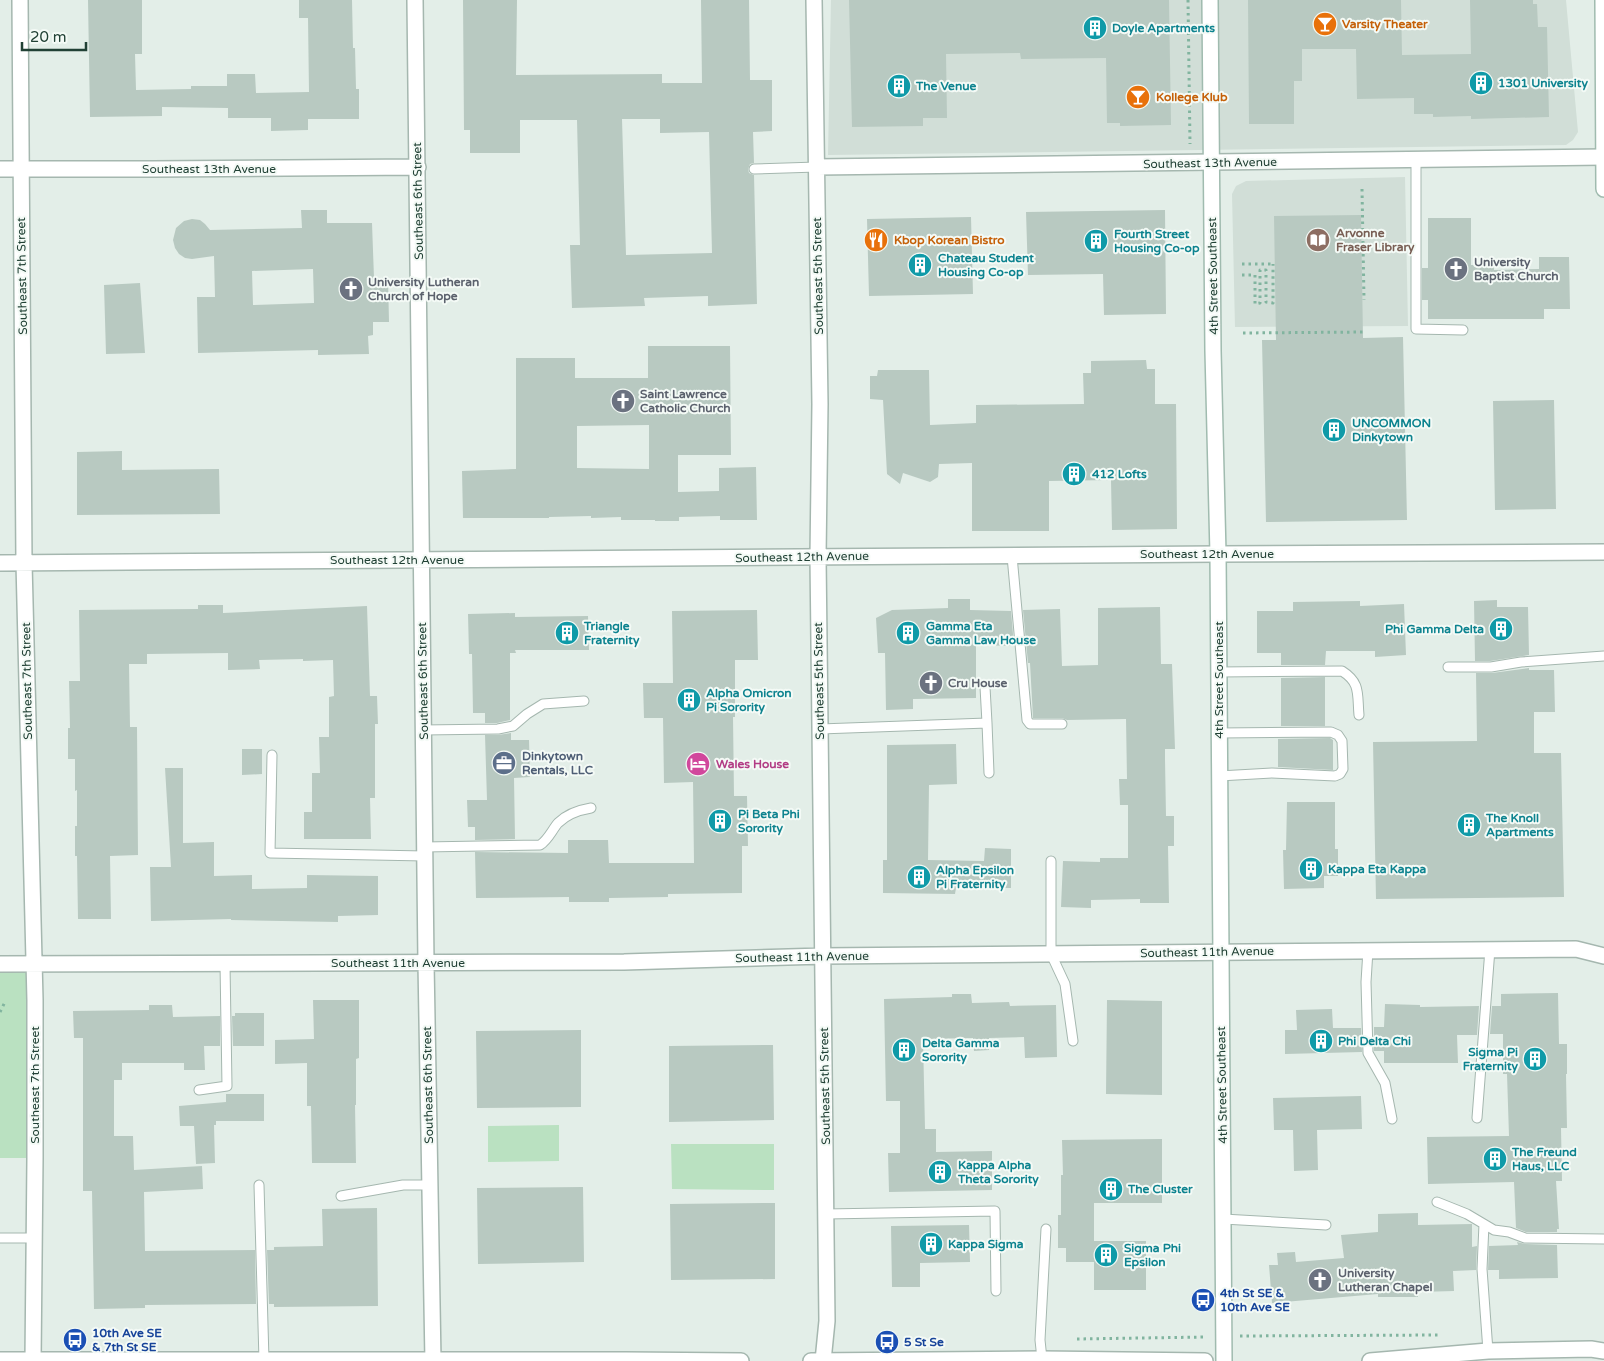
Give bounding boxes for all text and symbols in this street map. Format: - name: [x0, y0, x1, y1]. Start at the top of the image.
- bar icon: Varsity Theater: [1312, 11, 1338, 37]
- building icon: Doyle Apartments: [1082, 15, 1108, 41]
- place label: Varsity Theater: [1342, 17, 1428, 32]
- scale bar: [22, 20, 86, 52]
- place label: Doyle Apartments: [1112, 21, 1215, 36]
- text: 20 m: [30, 28, 67, 46]
- building icon: 1301 University: [1468, 70, 1494, 96]
- building icon: The Venue: [886, 73, 912, 99]
- place label: 1301 University: [1498, 76, 1588, 91]
- place label: The Venue: [915, 79, 976, 93]
- bar icon: Kollege Klub: [1125, 84, 1151, 110]
- place label: Kollege Klub: [1156, 90, 1228, 105]
- street label: Southeast 6th Street: [410, 142, 426, 260]
- street label: Southeast 13th Avenue: [1143, 155, 1277, 171]
- street label: Southeast 13th Avenue: [142, 162, 276, 176]
- street label: Southeast 7th Street: [14, 217, 30, 335]
- street label: Southeast 5th Street: [810, 217, 826, 335]
- street label: 4th Street Southeast: [1205, 217, 1221, 335]
- place label: Arvonne Fraser Library: [1336, 226, 1415, 255]
- restaurant icon: Kbop Korean Bistro: [863, 227, 889, 253]
- place label: Fourth Street Housing Co-op: [1114, 227, 1200, 256]
- library icon: Arvonne Fraser Library: [1305, 227, 1331, 253]
- building icon: Fourth Street Housing Co-op: [1083, 228, 1109, 254]
- place label: Kbop Korean Bistro: [894, 233, 1005, 248]
- place label: Chateau Student Housing Co-op: [938, 251, 1034, 280]
- building icon: Chateau Student Housing Co-op: [907, 252, 933, 278]
- place label: University Baptist Church: [1474, 255, 1559, 284]
- church icon: University Baptist Church: [1443, 256, 1469, 282]
- place label: University Lutheran Church of Hope: [368, 275, 479, 304]
- church icon: University Lutheran Church of Hope: [338, 276, 364, 302]
- place label: Saint Lawrence Catholic Church: [640, 387, 731, 415]
- church icon: Saint Lawrence Catholic Church: [610, 388, 636, 414]
- place label: UNCOMMON Dinkytown: [1352, 416, 1431, 445]
- building icon: UNCOMMON Dinkytown: [1321, 417, 1347, 443]
- building icon: 412 Lofts: [1061, 461, 1087, 487]
- place label: 412 Lofts: [1092, 467, 1147, 481]
- street label: Southeast 12th Avenue: [1140, 547, 1274, 561]
- street label: Southeast 12th Avenue: [735, 549, 869, 565]
- street label: Southeast 12th Avenue: [330, 553, 464, 567]
- building icon: Phi Gamma Delta: [1488, 616, 1514, 642]
- place label: Triangle Fraternity: [583, 619, 640, 648]
- place label: Gamma Eta Gamma Law House: [926, 619, 1036, 647]
- building icon: Triangle Fraternity: [554, 620, 580, 646]
- building icon: Gamma Eta Gamma Law House: [895, 620, 921, 646]
- street label: 4th Street Southeast: [1212, 621, 1226, 739]
- street label: Southeast 7th Street: [19, 622, 35, 740]
- street label: Southeast 6th Street: [415, 622, 431, 740]
- street label: Southeast 5th Street: [811, 622, 827, 740]
- place label: Phi Gamma Delta: [1385, 622, 1484, 636]
- church icon: Cru House: [918, 670, 944, 696]
- place label: Cru House: [948, 676, 1008, 690]
- place label: Alpha Omicron Pi Sorority: [706, 686, 792, 715]
- building icon: Alpha Omicron Pi Sorority: [676, 687, 702, 713]
- place label: Dinkytown Rentals, LLC: [522, 749, 594, 777]
- office icon: Dinkytown Rentals, LLC: [491, 750, 517, 776]
- hotel icon: Wales House: [685, 751, 711, 777]
- place label: Wales House: [716, 757, 789, 771]
- place label: Pi Beta Phi Sorority: [738, 807, 800, 836]
- building icon: Pi Beta Phi Sorority: [707, 808, 733, 834]
- place label: The Knoll Apartments: [1485, 811, 1554, 840]
- building icon: The Knoll Apartments: [1456, 812, 1482, 838]
- building icon: Kappa Eta Kappa: [1298, 856, 1324, 882]
- place label: Kappa Eta Kappa: [1328, 862, 1427, 877]
- place label: Alpha Epsilon Pi Fraternity: [936, 863, 1014, 892]
- building icon: Alpha Epsilon Pi Fraternity: [906, 864, 932, 890]
- street label: Southeast 11th Avenue: [1140, 944, 1274, 960]
- street label: Southeast 11th Avenue: [735, 949, 869, 965]
- street label: Southeast 11th Avenue: [331, 956, 465, 970]
- street label: Southeast 7th Street: [28, 1026, 42, 1144]
- street label: Southeast 6th Street: [420, 1026, 436, 1144]
- street label: 4th Street Southeast: [1214, 1026, 1230, 1144]
- street label: Southeast 5th Street: [817, 1027, 833, 1145]
- building icon: Phi Delta Chi: [1308, 1028, 1334, 1054]
- place label: Phi Delta Chi: [1338, 1034, 1411, 1048]
- place label: Delta Gamma Sorority: [922, 1036, 1000, 1065]
- building icon: Delta Gamma Sorority: [891, 1037, 917, 1063]
- place label: Sigma Pi Fraternity: [1463, 1045, 1519, 1074]
- building icon: Sigma Pi Fraternity: [1522, 1046, 1548, 1072]
- place label: The Freund Haus, LLC: [1511, 1145, 1577, 1173]
- building icon: The Freund Haus, LLC: [1482, 1146, 1508, 1172]
- place label: Kappa Alpha Theta Sorority: [957, 1158, 1039, 1187]
- building icon: Kappa Alpha Theta Sorority: [927, 1159, 953, 1185]
- building icon: The Cluster: [1098, 1176, 1124, 1202]
- place label: The Cluster: [1127, 1182, 1193, 1196]
- building icon: Kappa Sigma: [918, 1231, 944, 1257]
- place label: Kappa Sigma: [948, 1237, 1024, 1252]
- place label: Sigma Phi Epsilon: [1124, 1241, 1181, 1270]
- building icon: Sigma Phi Epsilon: [1093, 1242, 1119, 1268]
- place label: University Lutheran Chapel: [1338, 1266, 1432, 1295]
- church icon: University Lutheran Chapel: [1307, 1267, 1333, 1293]
- place label: 4th St SE & 10th Ave SE: [1220, 1286, 1290, 1314]
- bus stop icon: 4th St SE & 10th Ave SE: [1190, 1287, 1216, 1313]
- place label: 10th Ave SE & 7th St SE: [92, 1326, 162, 1354]
- bus stop icon: 10th Ave SE & 7th St SE: [62, 1327, 88, 1353]
- bus stop icon: 5 St Se: [874, 1329, 900, 1355]
- place label: 5 St Se: [904, 1335, 944, 1349]

